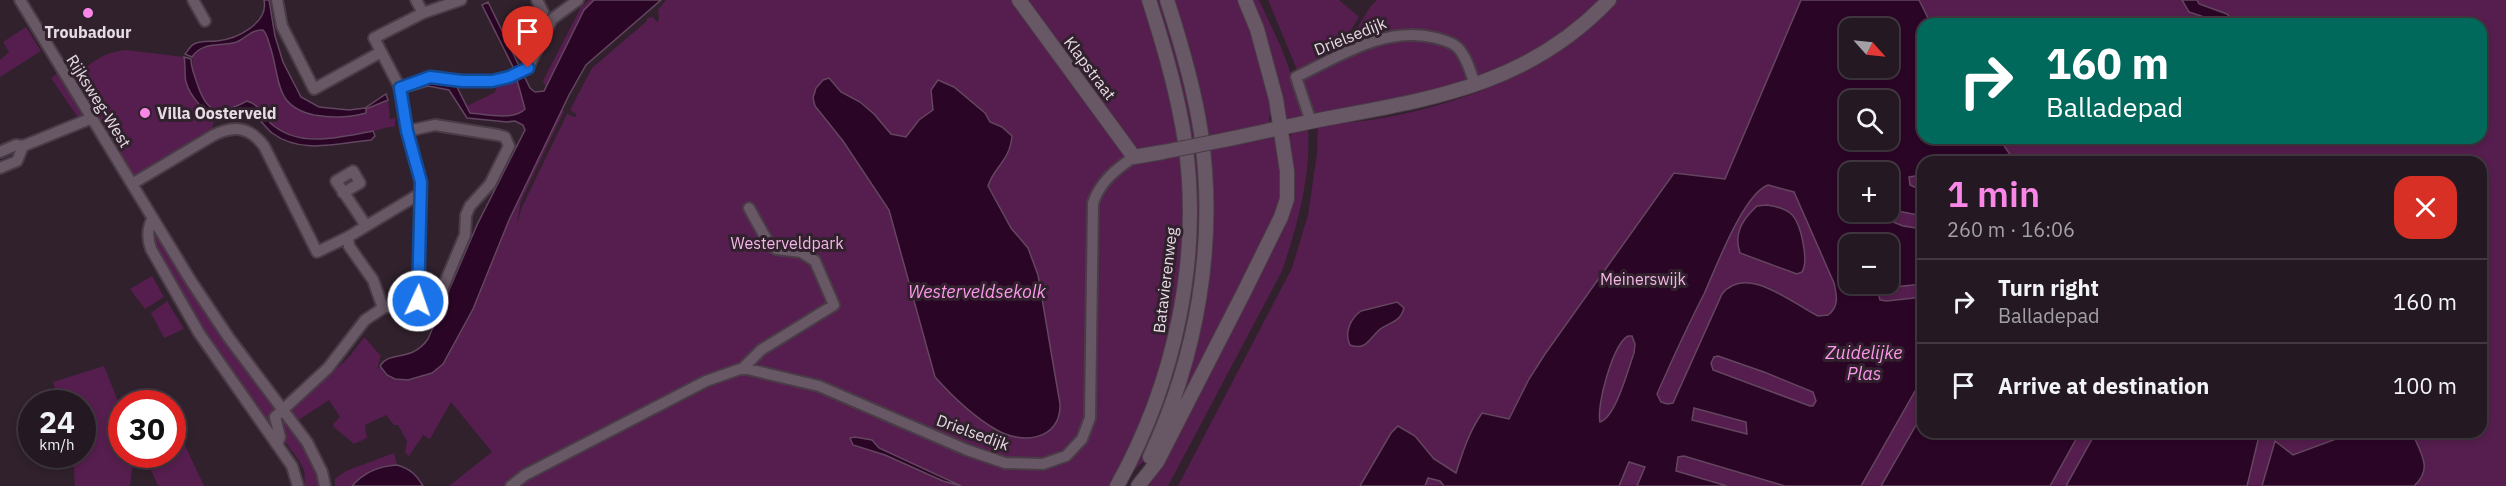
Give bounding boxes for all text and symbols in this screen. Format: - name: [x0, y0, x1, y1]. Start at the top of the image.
- marker: Troubadour: [81, 6, 95, 20]
- pin: [502, 6, 553, 68]
- street label: Drielsedijk: [1311, 12, 1390, 60]
- icon: arrive: [511, 15, 544, 48]
- north arrow: [1839, 18, 1899, 78]
- map controls: [1839, 18, 1899, 294]
- place label: Troubadour: [44, 22, 132, 42]
- street label: Klapstraat: [1060, 32, 1120, 104]
- text: 160 m: [2046, 36, 2169, 91]
- icon: right: [1947, 42, 2025, 120]
- street label: Rijksweg-West: [62, 51, 136, 151]
- text: Balladepad: [2046, 89, 2183, 124]
- button: search: [1839, 90, 1899, 150]
- place label: Villa Oosterveld: [157, 103, 277, 123]
- marker: Villa Oosterveld: [138, 106, 152, 120]
- button: +: [1839, 162, 1899, 222]
- text: 1 min: [1947, 170, 2040, 217]
- button: close: [2394, 176, 2457, 239]
- text: 260 m · 16:06: [1947, 216, 2075, 243]
- street label: Batavierenweg: [1149, 225, 1181, 334]
- park label: Westerveldpark: [730, 233, 844, 253]
- button: −: [1839, 234, 1899, 294]
- position arrow: [386, 269, 450, 333]
- park label: Meinerswijk: [1600, 269, 1687, 289]
- text: Turn right: [1998, 273, 2099, 302]
- water label: Westerveldsekolk: [908, 280, 1047, 303]
- icon: right: [1947, 285, 1980, 318]
- text: 160 m: [2393, 287, 2457, 316]
- text: Balladepad: [1998, 302, 2100, 329]
- water label: Zuidelijke Plas: [1825, 341, 1902, 385]
- icon: arrive: [1947, 369, 1980, 402]
- text: Arrive at destination: [1998, 371, 2209, 400]
- text: 100 m: [2393, 371, 2457, 400]
- speed limit sign: 30: [108, 390, 186, 468]
- text: 24: [39, 402, 75, 441]
- street label: Drielsedijk: [934, 410, 1013, 455]
- text: km/h: [39, 435, 75, 454]

